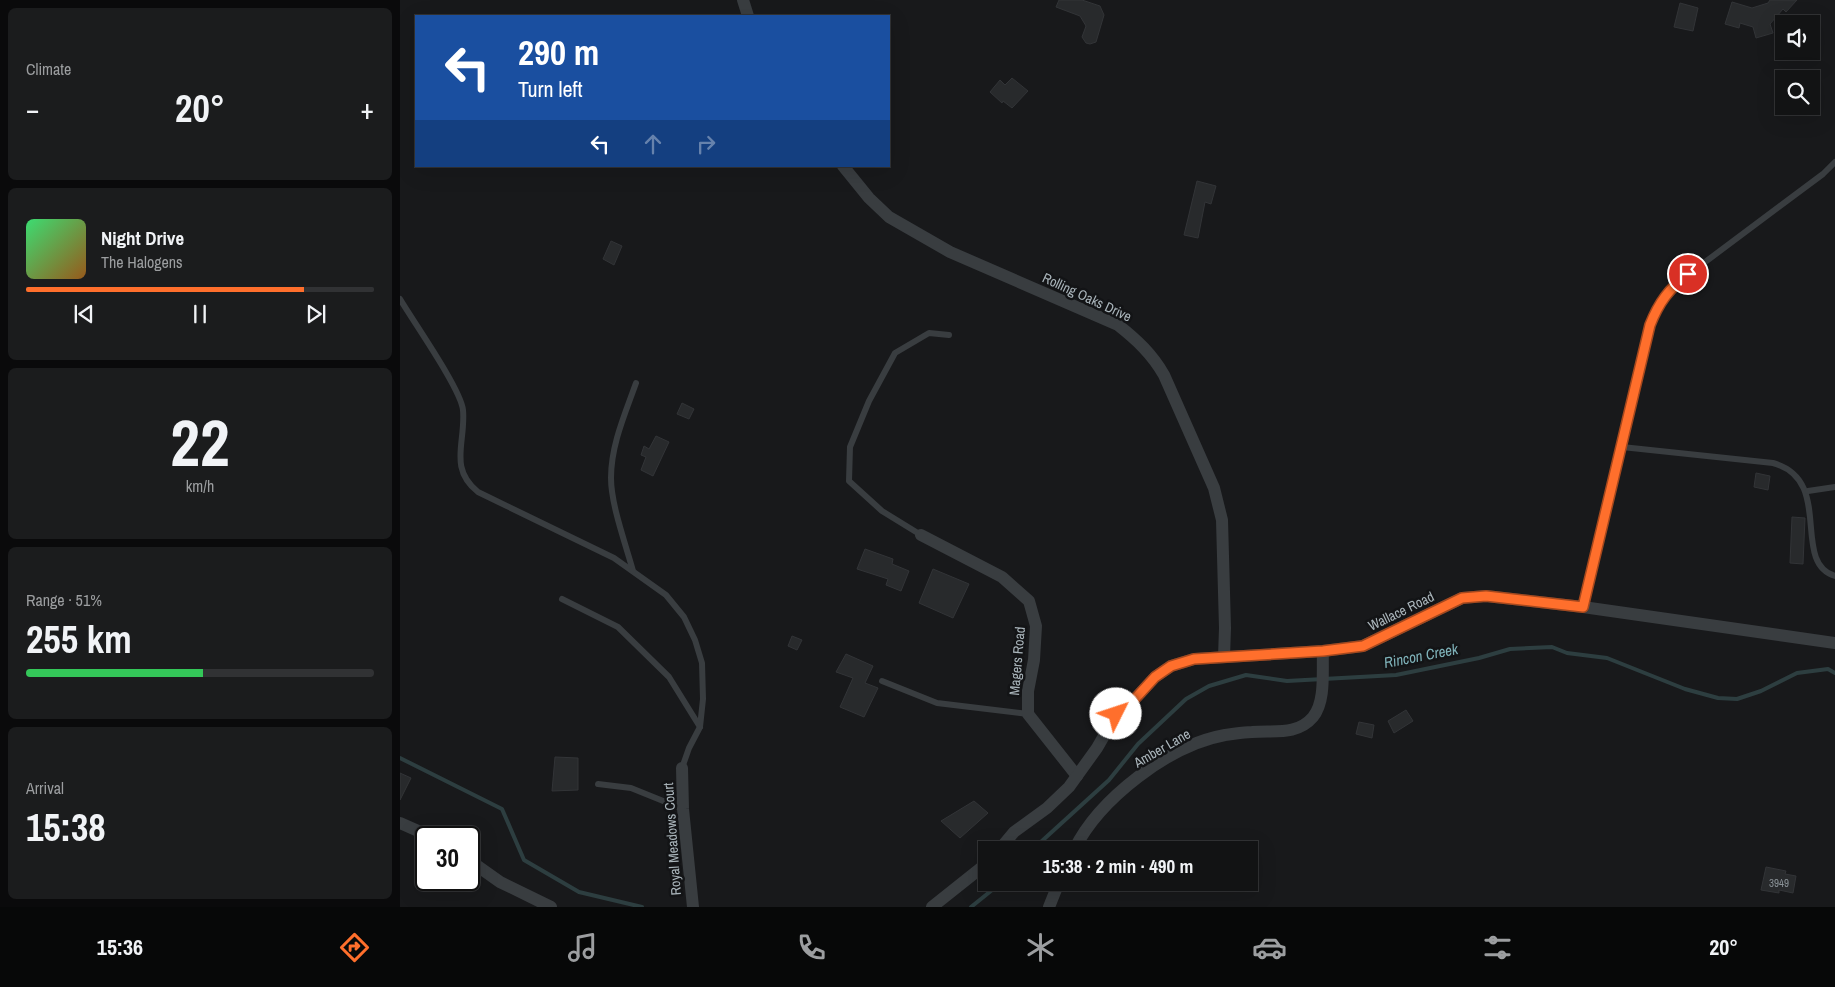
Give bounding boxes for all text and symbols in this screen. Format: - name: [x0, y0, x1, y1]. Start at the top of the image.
- map controls: [1775, 15, 1820, 115]
- button: sound: [1775, 15, 1820, 60]
- text: 290 m: [518, 29, 599, 76]
- icon: left: [435, 35, 500, 100]
- text: Climate: [26, 58, 71, 80]
- button: search: [1775, 70, 1820, 115]
- text: Turn left: [518, 74, 583, 104]
- text: 20°: [175, 83, 225, 134]
- text: −: [26, 90, 39, 128]
- text: +: [361, 90, 374, 128]
- icon: left: [586, 130, 614, 158]
- icon: ahead: [639, 130, 667, 158]
- icon: right: [692, 130, 720, 158]
- text: Night Drive: [101, 225, 184, 251]
- text: The Halogens: [101, 251, 183, 273]
- pin: [1667, 253, 1709, 295]
- icon: arrive: [1674, 260, 1702, 288]
- street label: Rolling Oaks Drive: [1040, 268, 1134, 326]
- icon: previous: [70, 300, 98, 328]
- icon: pause: [186, 300, 214, 328]
- icon: next: [302, 300, 330, 328]
- text: 22: [170, 399, 230, 486]
- text: km/h: [186, 475, 214, 497]
- street label: Wallace Road: [1365, 587, 1437, 635]
- text: Range · 51%: [26, 589, 102, 611]
- text: 255 km: [26, 614, 132, 665]
- street label: Magers Road: [1005, 626, 1029, 696]
- water label: Rincon Creek: [1382, 638, 1461, 673]
- position arrow: [1089, 687, 1141, 739]
- street label: Amber Lane: [1130, 725, 1194, 772]
- text: Arrival: [26, 777, 64, 799]
- street label: Royal Meadows Court: [659, 782, 685, 896]
- text: 15:38: [26, 802, 106, 853]
- speed limit sign: 30: [415, 826, 480, 891]
- text: 15:38 · 2 min · 490 m: [1043, 853, 1193, 879]
- house number: 3949: [1769, 876, 1789, 890]
- icon: directions: [337, 930, 372, 965]
- icon: music: [565, 930, 600, 965]
- icon: phone: [794, 930, 829, 965]
- icon: climate: [1023, 930, 1058, 965]
- icon: car: [1252, 930, 1287, 965]
- icon: filters: [1480, 930, 1515, 965]
- text: 15:36: [97, 932, 143, 962]
- text: 20°: [1709, 932, 1738, 962]

